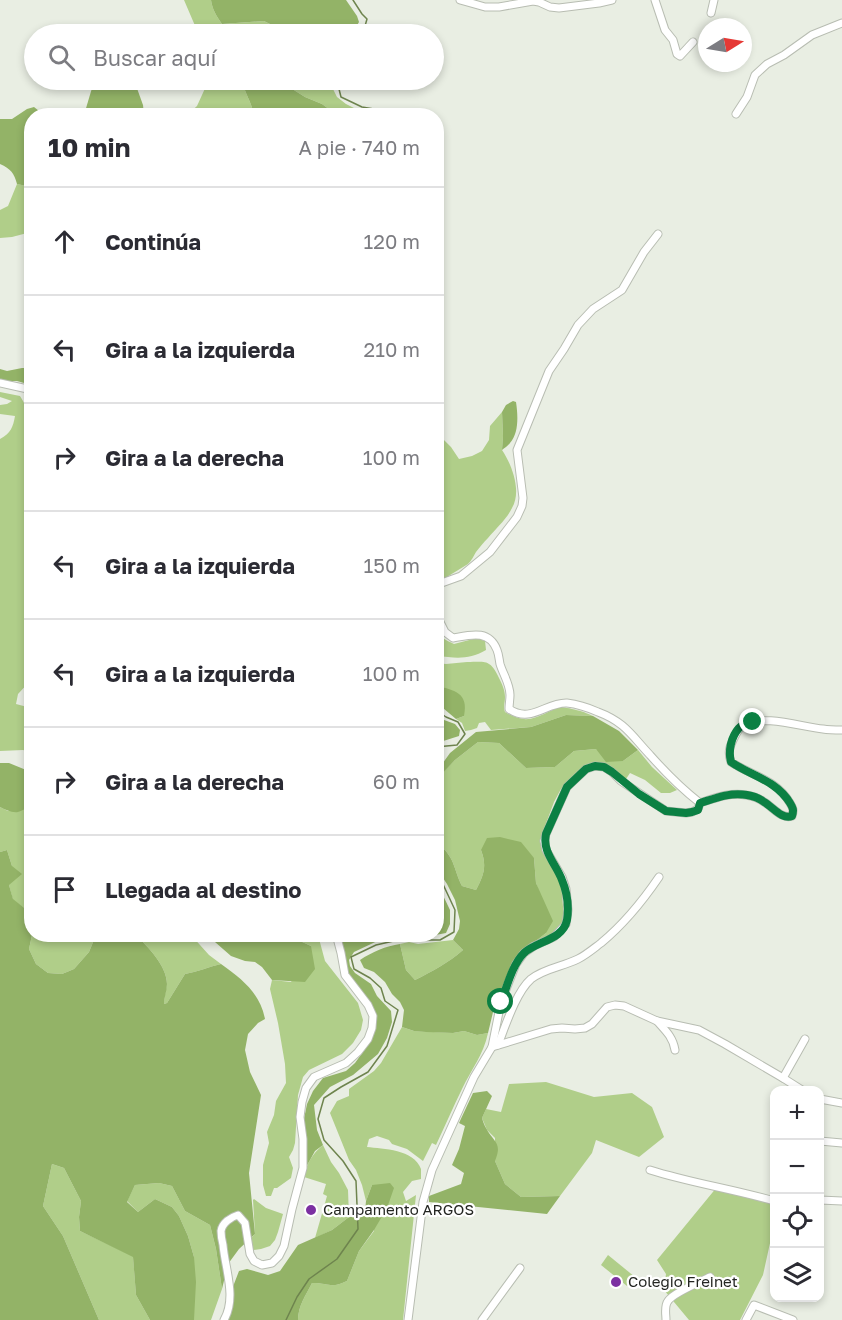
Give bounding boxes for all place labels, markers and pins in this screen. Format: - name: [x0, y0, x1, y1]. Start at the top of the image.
- place label: Campamento ARGOS: [323, 1200, 474, 1218]
- marker: Campamento ARGOS: [304, 1203, 318, 1217]
- place label: Colegio Freinet: [628, 1272, 738, 1290]
- marker: Colegio Freinet: [609, 1275, 623, 1289]

